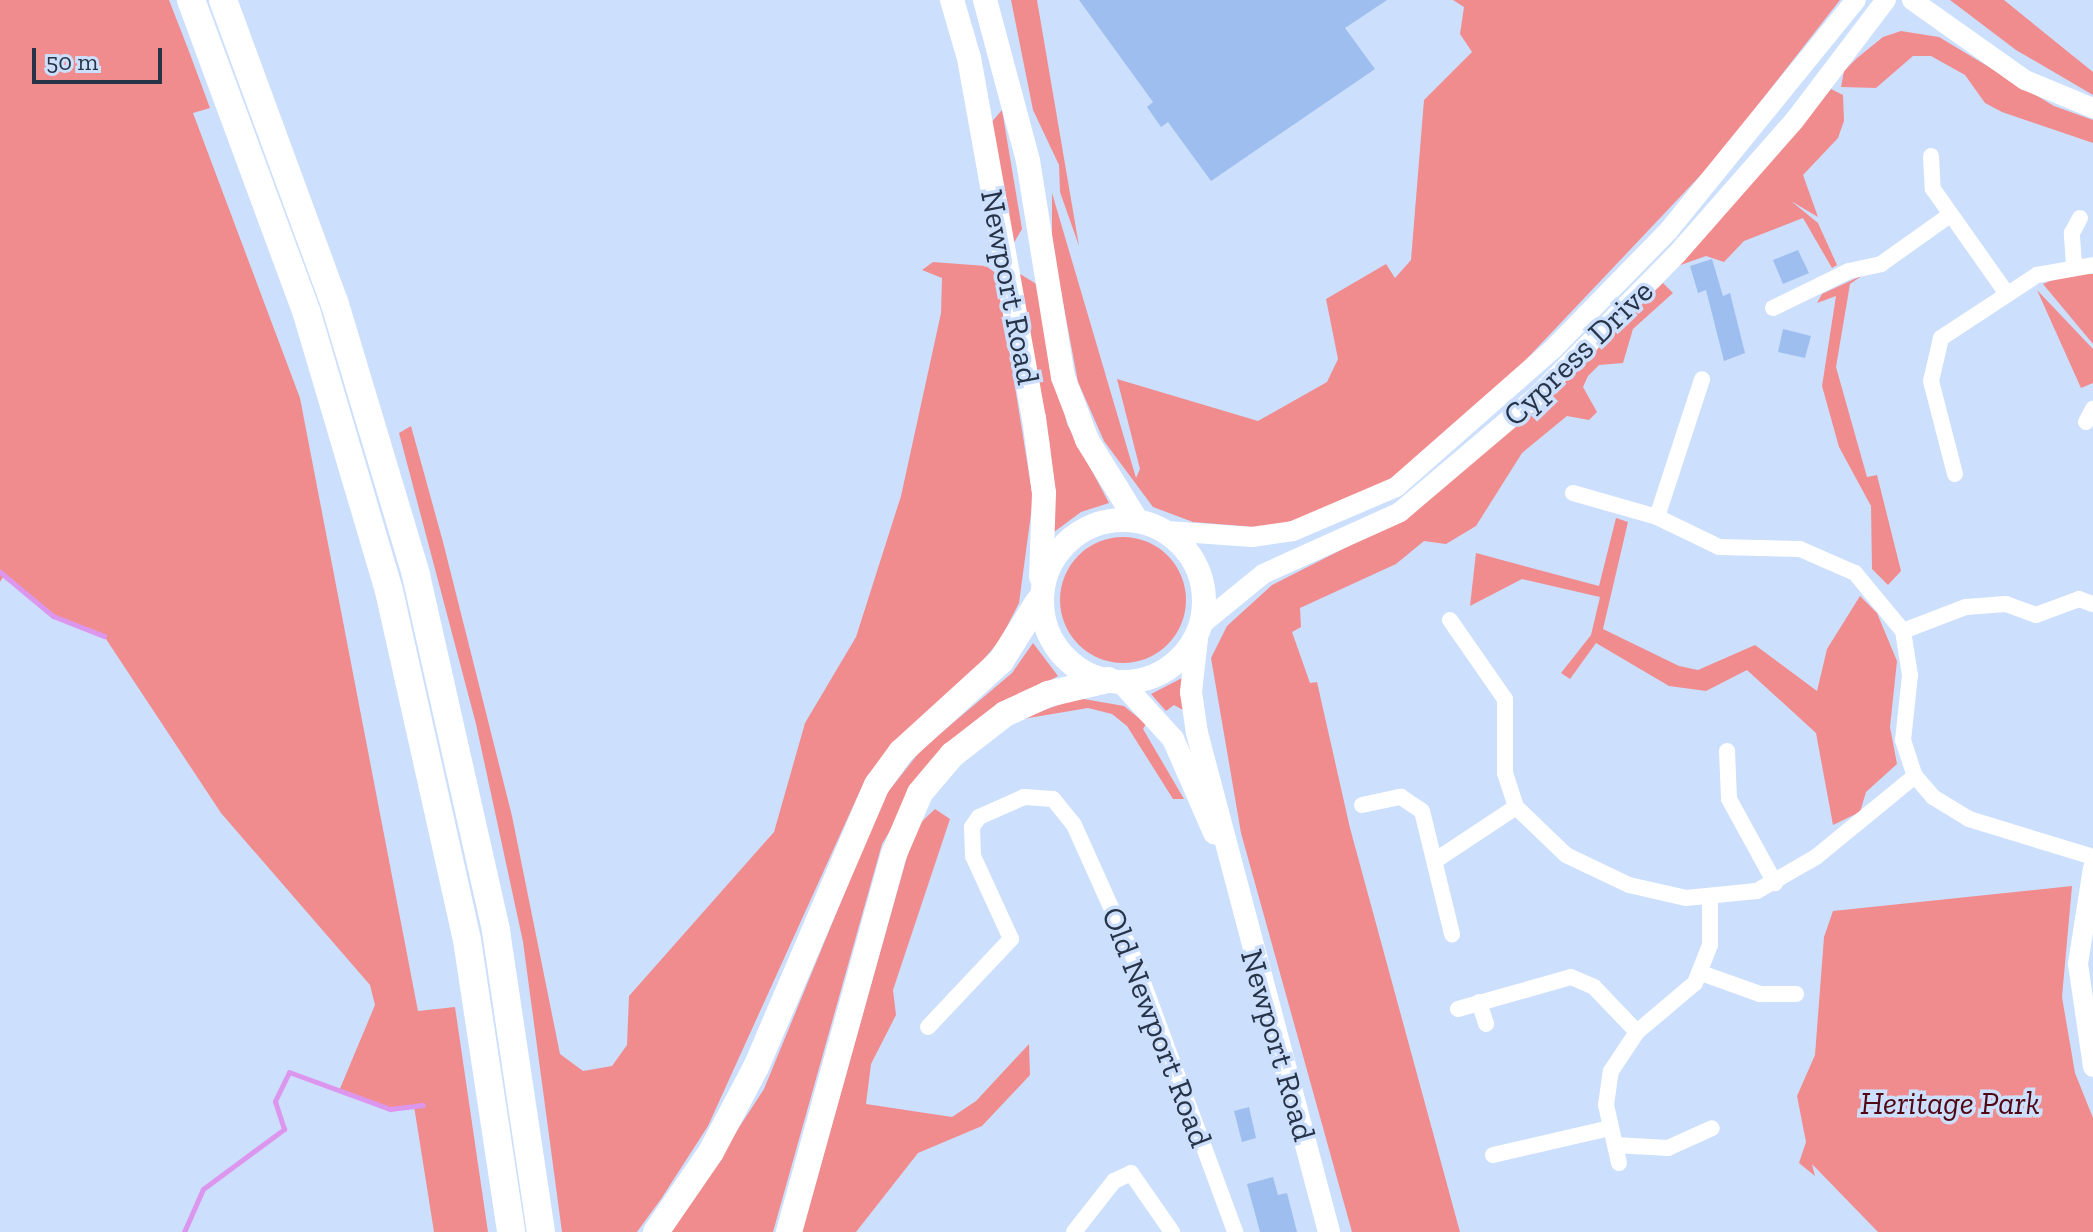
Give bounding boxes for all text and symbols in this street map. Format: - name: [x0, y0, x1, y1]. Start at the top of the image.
- scale bar: [36, 32, 166, 82]
- text: 50 m: [46, 47, 98, 76]
- street label: Newport Road: [972, 186, 1048, 388]
- street label: Cypress Drive: [1495, 272, 1661, 434]
- street label: Old Newport Road: [1094, 902, 1220, 1152]
- street label: Newport Road: [1232, 945, 1324, 1145]
- park label: Heritage Park: [1860, 1084, 2040, 1122]

